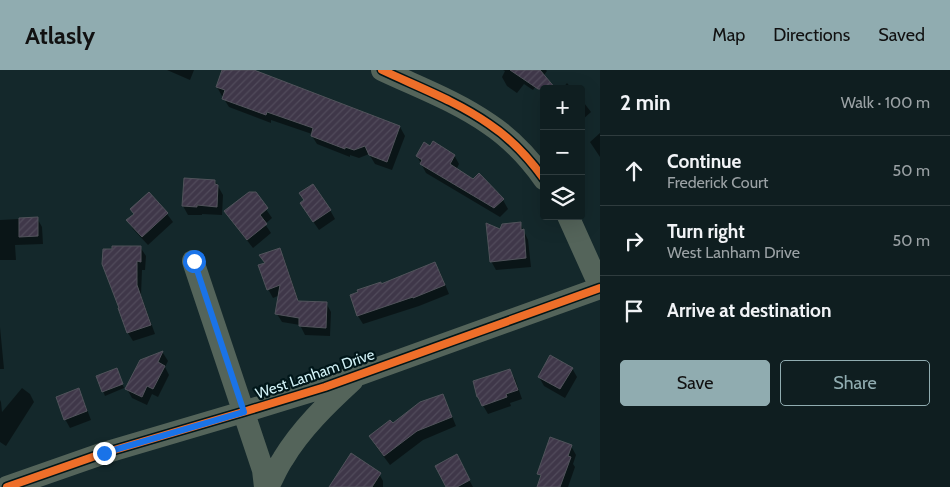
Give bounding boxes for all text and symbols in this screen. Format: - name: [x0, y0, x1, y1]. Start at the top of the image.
- text: Atlasly: [25, 21, 95, 50]
- text: Map: [712, 24, 745, 46]
- text: Directions: [773, 24, 850, 46]
- text: Saved: [878, 24, 925, 46]
- map controls: [540, 85, 585, 220]
- button: +: [540, 85, 585, 130]
- text: 2 min: [620, 90, 671, 115]
- text: Walk · 100 m: [841, 93, 930, 112]
- button: −: [540, 130, 585, 175]
- text: Continue: [667, 150, 741, 173]
- icon: ahead: [620, 157, 648, 185]
- text: 50 m: [893, 161, 930, 180]
- text: Frederick Court: [667, 173, 769, 192]
- button: layers: [540, 175, 585, 220]
- text: Turn right: [667, 220, 745, 243]
- icon: right: [620, 227, 648, 255]
- text: 50 m: [893, 231, 930, 250]
- text: West Lanham Drive: [667, 243, 800, 262]
- route start: [183, 250, 206, 273]
- icon: arrive: [620, 297, 648, 325]
- text: Arrive at destination: [667, 299, 831, 322]
- street label: West Lanham Drive: [253, 345, 377, 403]
- button: Save: [620, 360, 770, 406]
- button: Share: [780, 360, 930, 406]
- route end: [93, 442, 116, 465]

